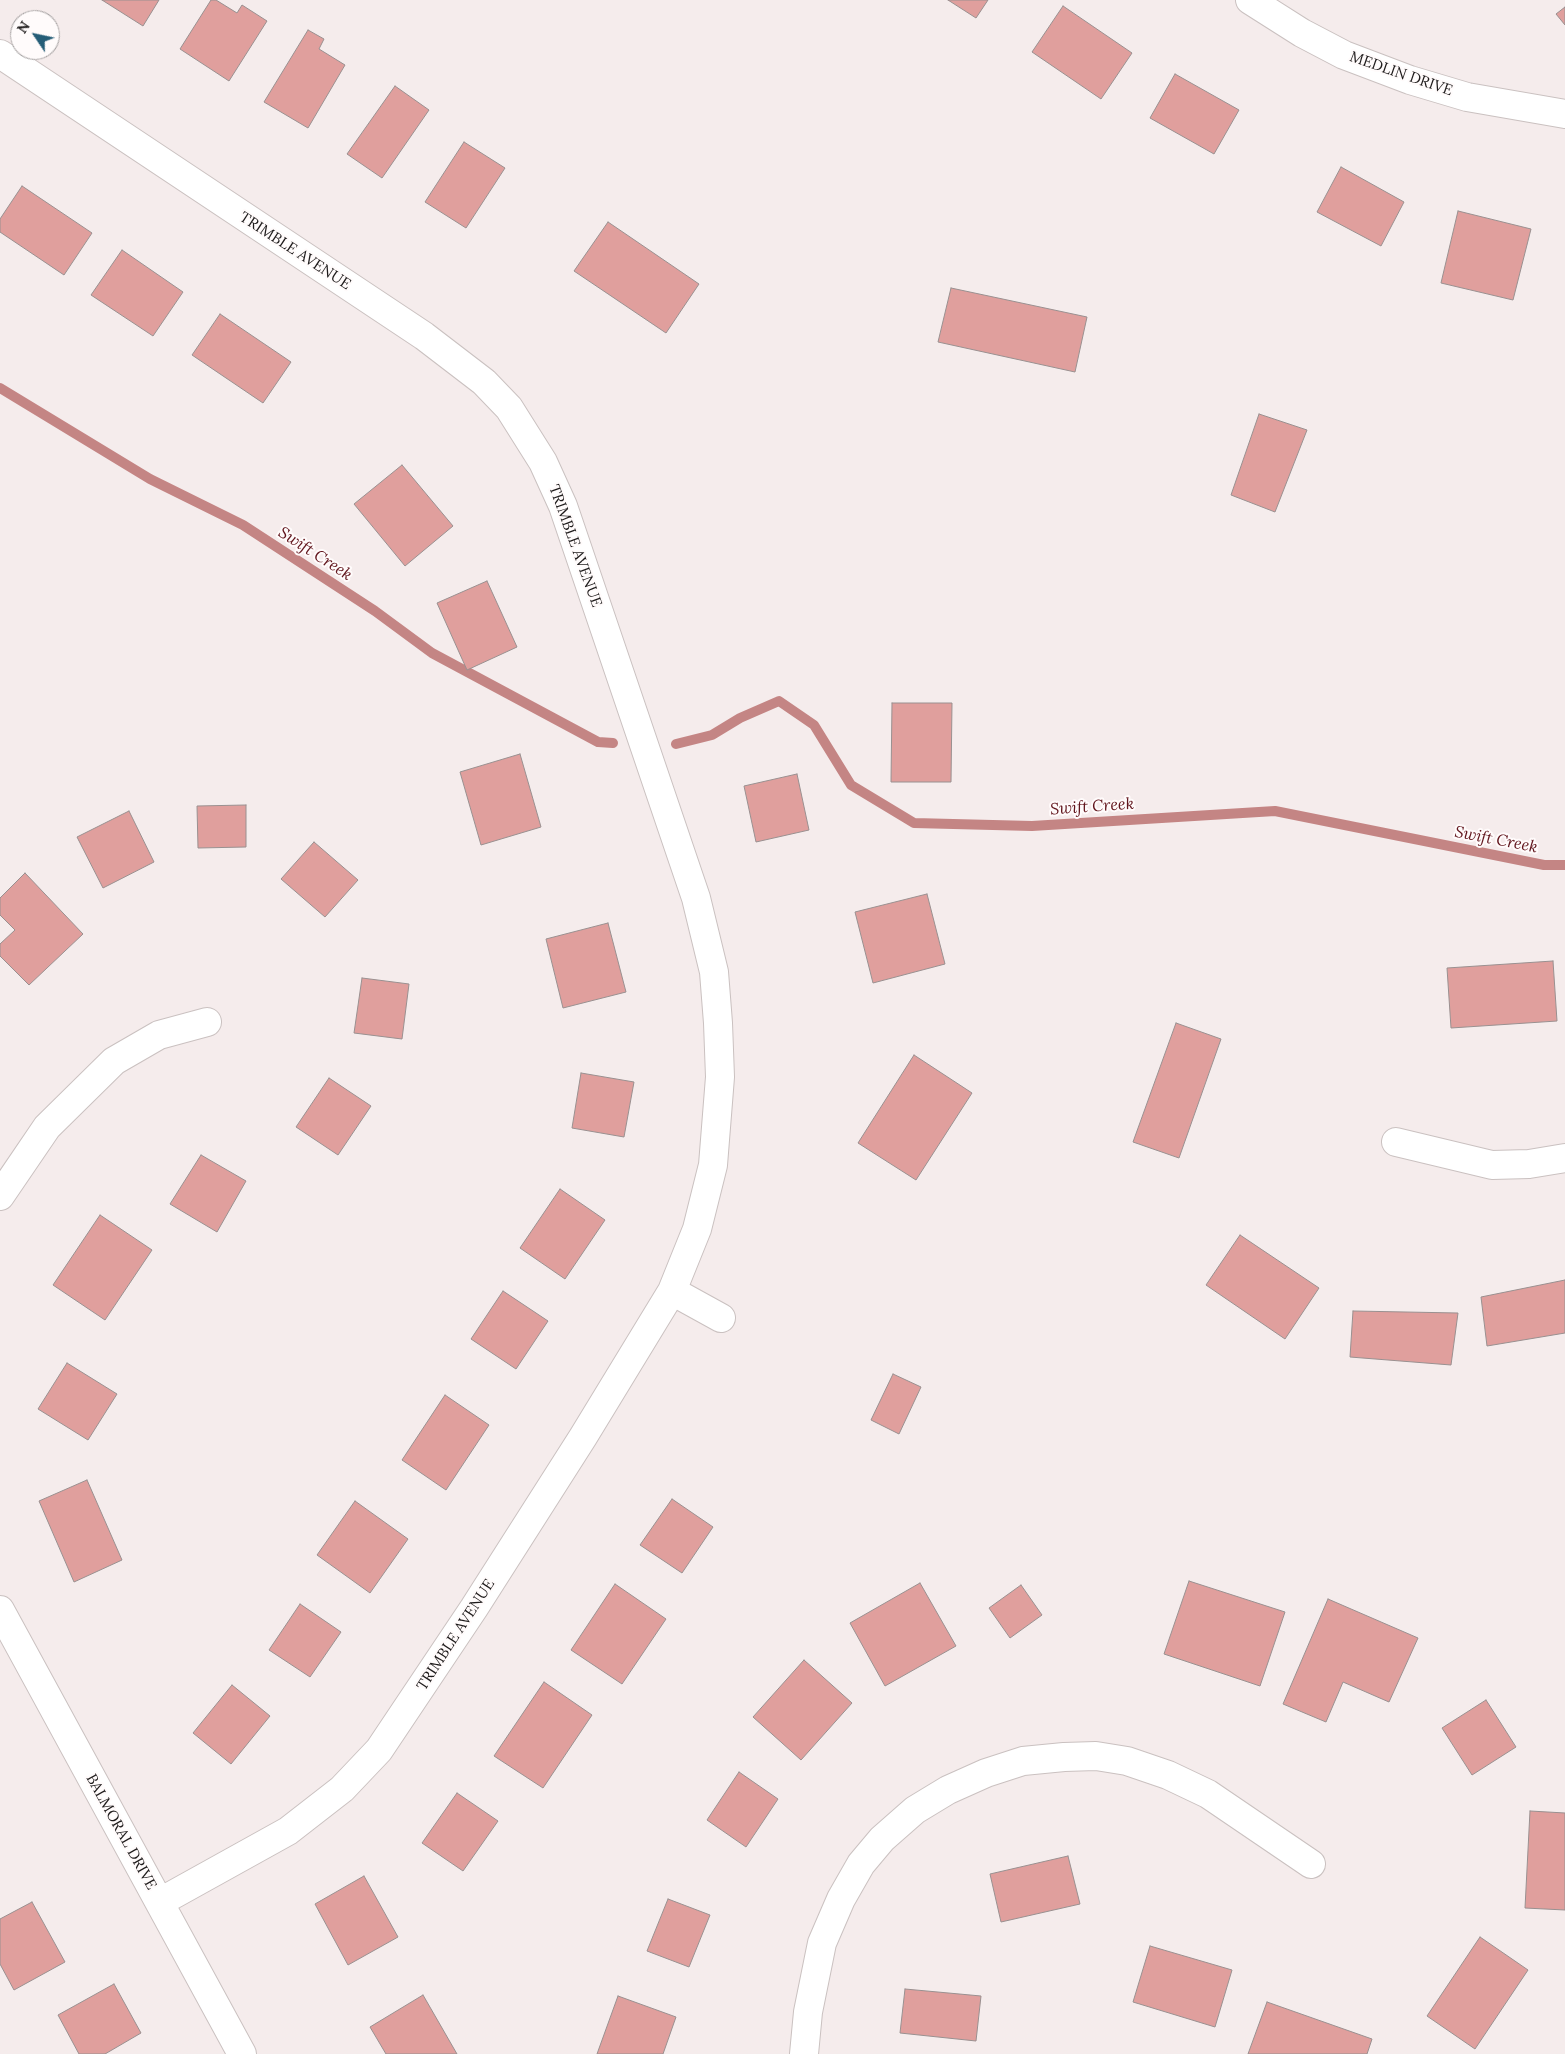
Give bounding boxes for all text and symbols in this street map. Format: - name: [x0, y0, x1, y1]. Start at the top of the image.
- north arrow: [10, 10, 60, 60]
- text: N: [13, 18, 34, 37]
- street label: MEDLIN DRIVE: [1347, 48, 1455, 100]
- street label: TRIMBLE AVENUE: [236, 208, 354, 294]
- street label: TRIMBLE AVENUE: [544, 482, 606, 610]
- water label: Swift Creek: [275, 523, 355, 585]
- water label: Swift Creek: [1049, 794, 1135, 820]
- water label: Swift Creek: [1453, 823, 1539, 857]
- street label: TRIMBLE AVENUE: [413, 1576, 499, 1694]
- street label: BALMORAL DRIVE: [82, 1771, 160, 1893]

